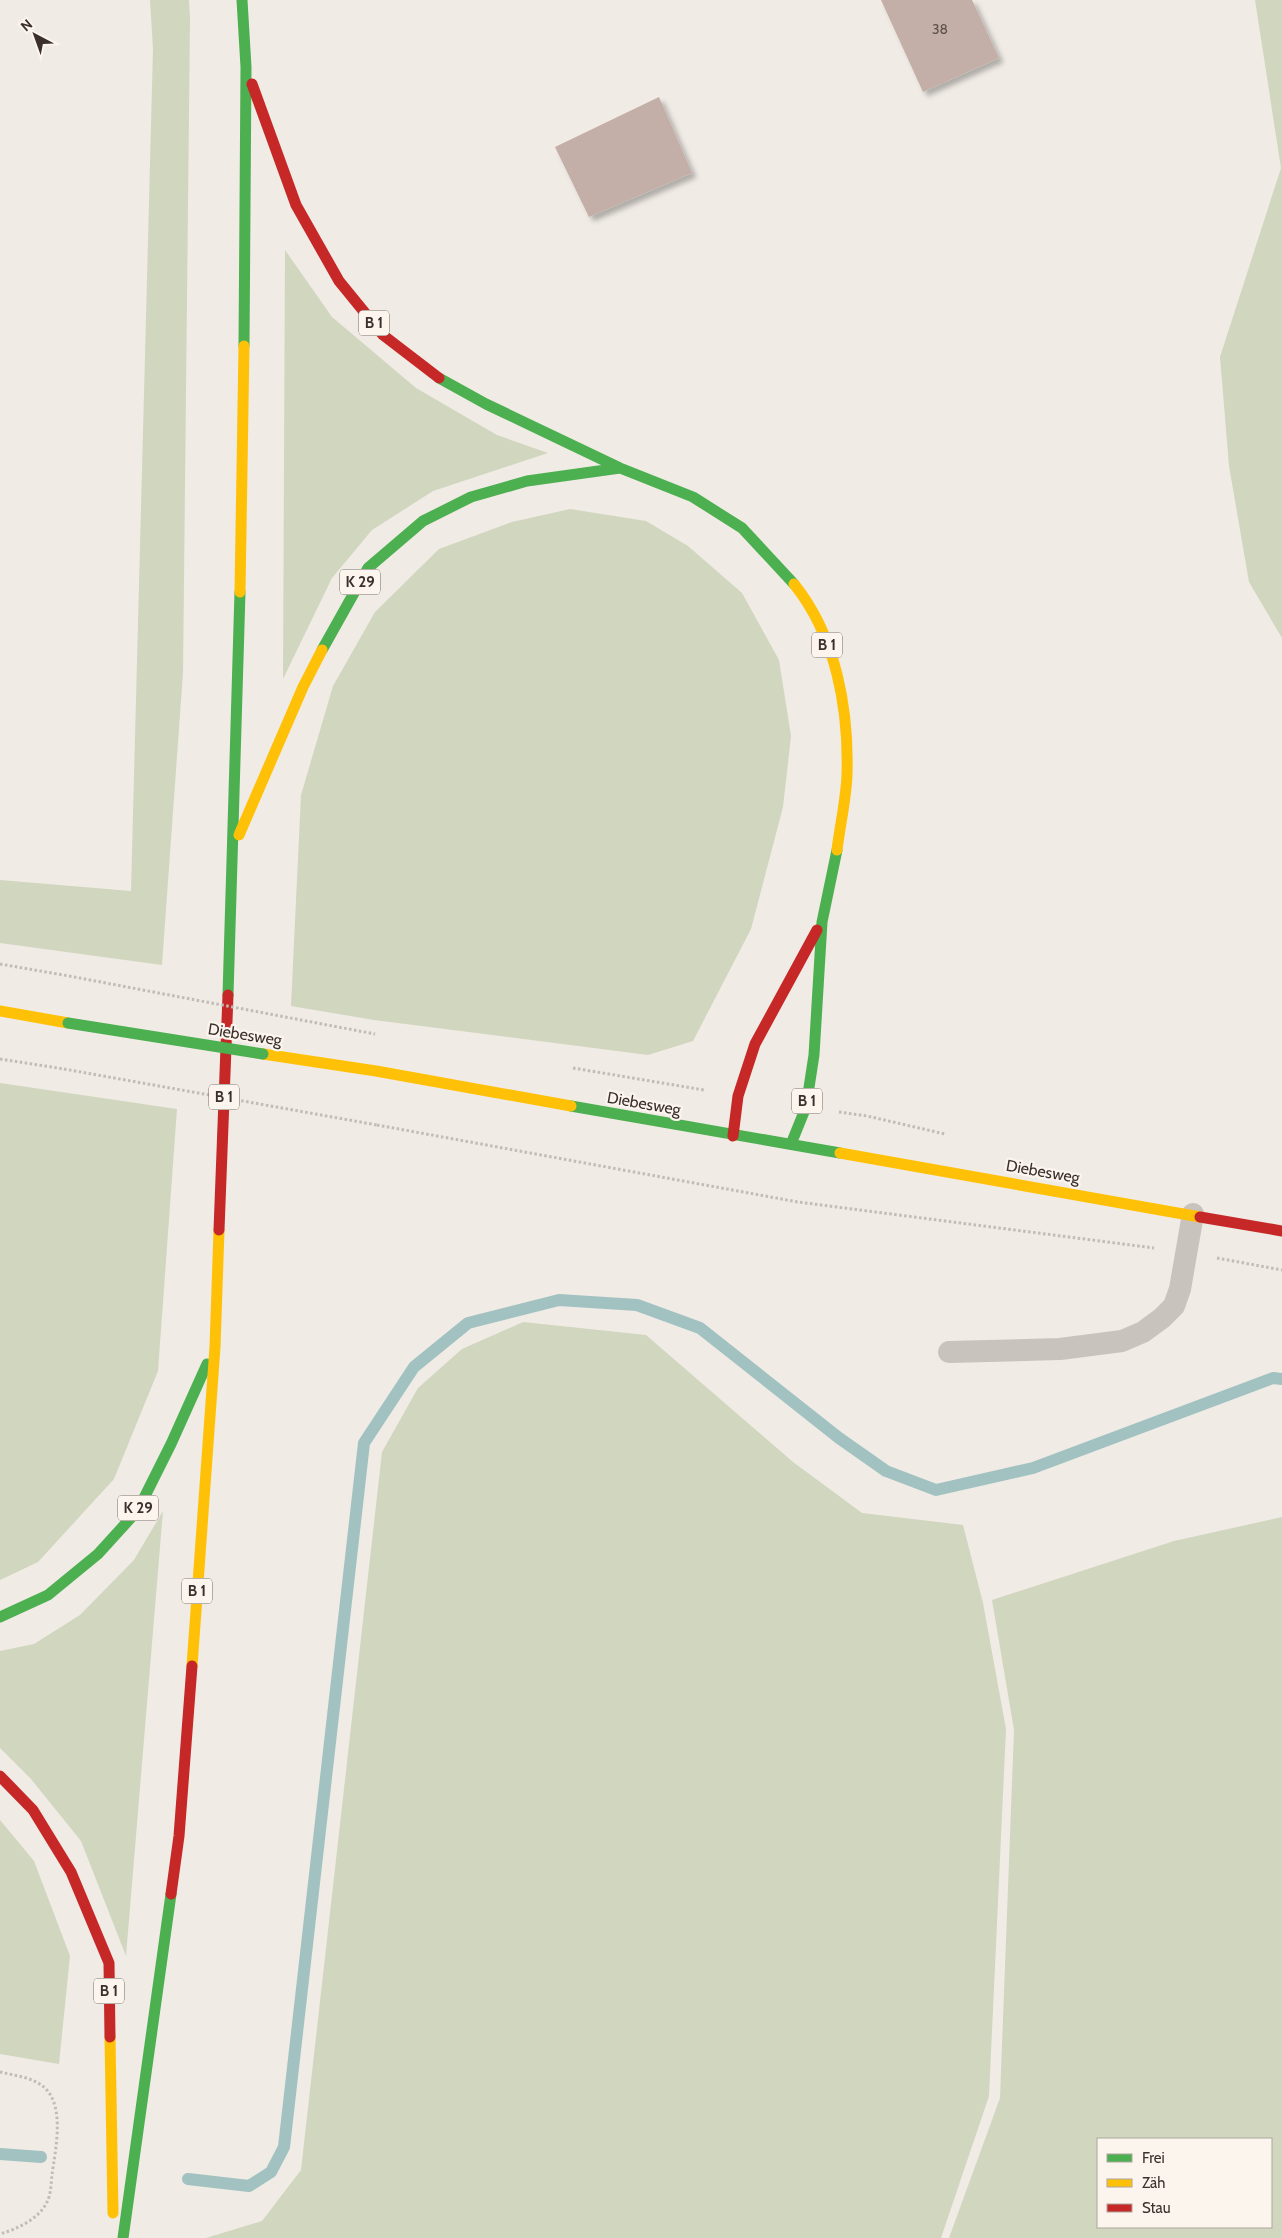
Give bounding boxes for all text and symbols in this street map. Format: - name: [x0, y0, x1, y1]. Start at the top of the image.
- north arrow: [10, 10, 60, 60]
- text: N: [17, 15, 36, 35]
- house number: 38: [932, 20, 948, 38]
- road number: B 1: [359, 310, 389, 336]
- road number: K 29: [340, 570, 380, 594]
- road number: B 1: [812, 632, 842, 658]
- street label: Diebesweg: [207, 1019, 284, 1050]
- road number: B 1: [209, 1084, 239, 1110]
- street label: Diebesweg: [606, 1088, 683, 1119]
- road number: B 1: [792, 1088, 822, 1114]
- street label: Diebesweg: [1005, 1156, 1082, 1187]
- road number: K 29: [118, 1496, 158, 1520]
- road number: B 1: [182, 1578, 212, 1604]
- road number: B 1: [94, 1978, 124, 2004]
- legend: [1097, 2138, 1272, 2228]
- text: Frei: [1142, 2149, 1165, 2167]
- text: Zäh: [1142, 2174, 1165, 2192]
- text: Stau: [1142, 2199, 1171, 2217]

